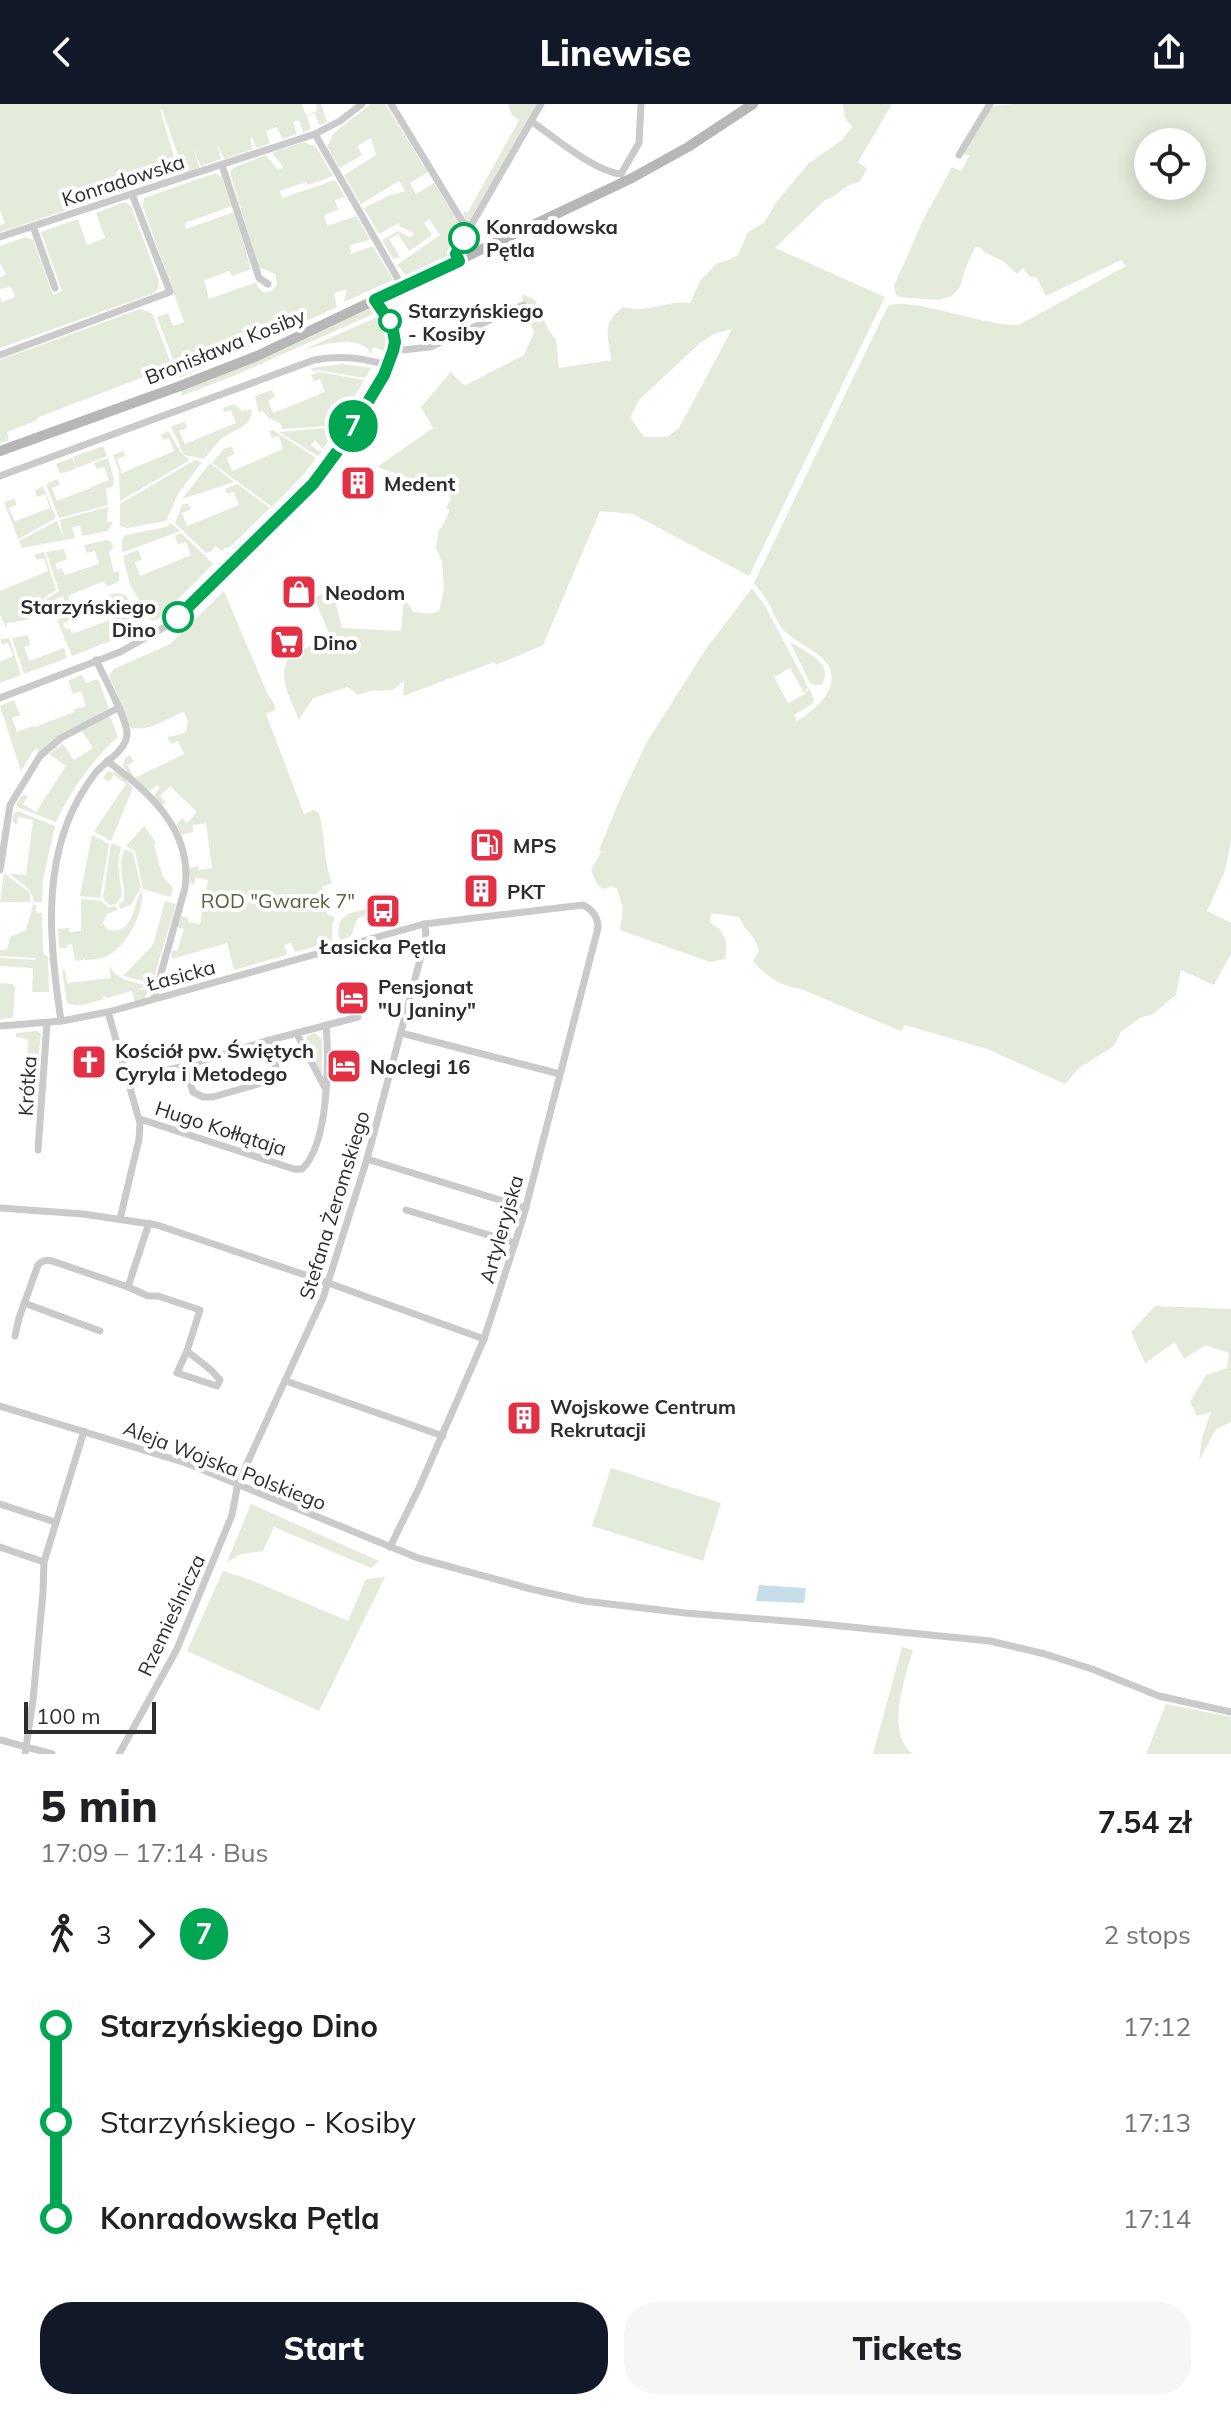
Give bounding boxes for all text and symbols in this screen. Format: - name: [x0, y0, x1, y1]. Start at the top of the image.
- icon: back: [40, 30, 84, 74]
- text: Linewise: [540, 30, 691, 75]
- icon: share: [1147, 30, 1191, 74]
- map controls: [1134, 128, 1206, 200]
- button: locate: [1134, 128, 1206, 200]
- street label: Konradowska: [59, 148, 187, 212]
- place label: Konradowska Pętla: [486, 214, 618, 262]
- marker: Konradowska Pętla: [449, 223, 479, 253]
- place label: Starzyńskiego - Kosiby: [408, 298, 544, 346]
- street label: Bronisława Kosiby: [141, 302, 309, 390]
- marker: Starzyńskiego - Kosiby: [379, 310, 401, 332]
- line badge: 7: [327, 400, 379, 452]
- text: 7: [345, 408, 361, 443]
- building icon: Medent: [339, 464, 377, 502]
- place label: Medent: [384, 471, 456, 496]
- shop icon: Neodom: [280, 573, 318, 611]
- place label: Neodom: [325, 580, 405, 605]
- place label: Starzyńskiego Dino: [20, 594, 156, 642]
- marker: Starzyńskiego Dino: [163, 602, 193, 632]
- supermarket icon: Dino: [268, 623, 306, 661]
- place label: Dino: [313, 630, 358, 655]
- fuel station icon: MPS: [468, 826, 506, 864]
- place label: MPS: [513, 833, 557, 858]
- building icon: PKT: [462, 872, 500, 910]
- place label: PKT: [507, 879, 546, 904]
- park label: ROD "Gwarek 7": [201, 888, 355, 913]
- bus stop icon: Łasicka Pętla: [364, 892, 402, 930]
- place label: Łasicka Pętla: [319, 934, 446, 959]
- street label: Łasicka: [143, 954, 218, 996]
- place label: Pensjonat "U Janiny": [378, 974, 476, 1022]
- hotel icon: Pensjonat "U Janiny": [333, 979, 371, 1017]
- place label: Kościół pw. Świętych Cyryla i Metodego: [115, 1038, 314, 1086]
- church icon: Kościół pw. Świętych Cyryla i Metodego: [70, 1043, 108, 1081]
- hotel icon: Noclegi 16: [325, 1047, 363, 1085]
- place label: Noclegi 16: [370, 1054, 470, 1079]
- street label: Krótka: [12, 1055, 42, 1117]
- street label: Hugo Kołłątaja: [152, 1095, 290, 1161]
- street label: Stefana Żeromskiego: [293, 1108, 375, 1302]
- street label: Artyleryjska: [474, 1172, 528, 1286]
- place label: Wojskowe Centrum Rekrutacji: [550, 1394, 736, 1442]
- building icon: Wojskowe Centrum Rekrutacji: [505, 1399, 543, 1437]
- street label: Aleja Wojska Polskiego: [120, 1415, 330, 1515]
- street label: Rzemieślnicza: [132, 1550, 210, 1680]
- scale bar: [24, 1698, 156, 1734]
- text: 100 m: [36, 1702, 101, 1730]
- text: 5 min: [40, 1778, 158, 1833]
- text: 7.54 zł: [1098, 1803, 1191, 1841]
- text: 17:09 – 17:14 · Bus: [40, 1836, 269, 1869]
- icon: walk: [40, 1912, 84, 1956]
- icon: forward: [124, 1912, 168, 1956]
- text: 7: [196, 1916, 212, 1951]
- text: 3: [96, 1918, 112, 1951]
- text: 2 stops: [1104, 1918, 1191, 1951]
- text: Starzyńskiego Dino: [100, 2007, 378, 2045]
- text: 17:12: [1123, 2010, 1191, 2043]
- text: Starzyńskiego - Kosiby: [100, 2103, 416, 2141]
- text: 17:13: [1123, 2106, 1191, 2139]
- text: Konradowska Pętla: [100, 2199, 380, 2237]
- text: 17:14: [1123, 2202, 1191, 2235]
- button: Start: [40, 2302, 608, 2394]
- button: Tickets: [624, 2302, 1191, 2394]

